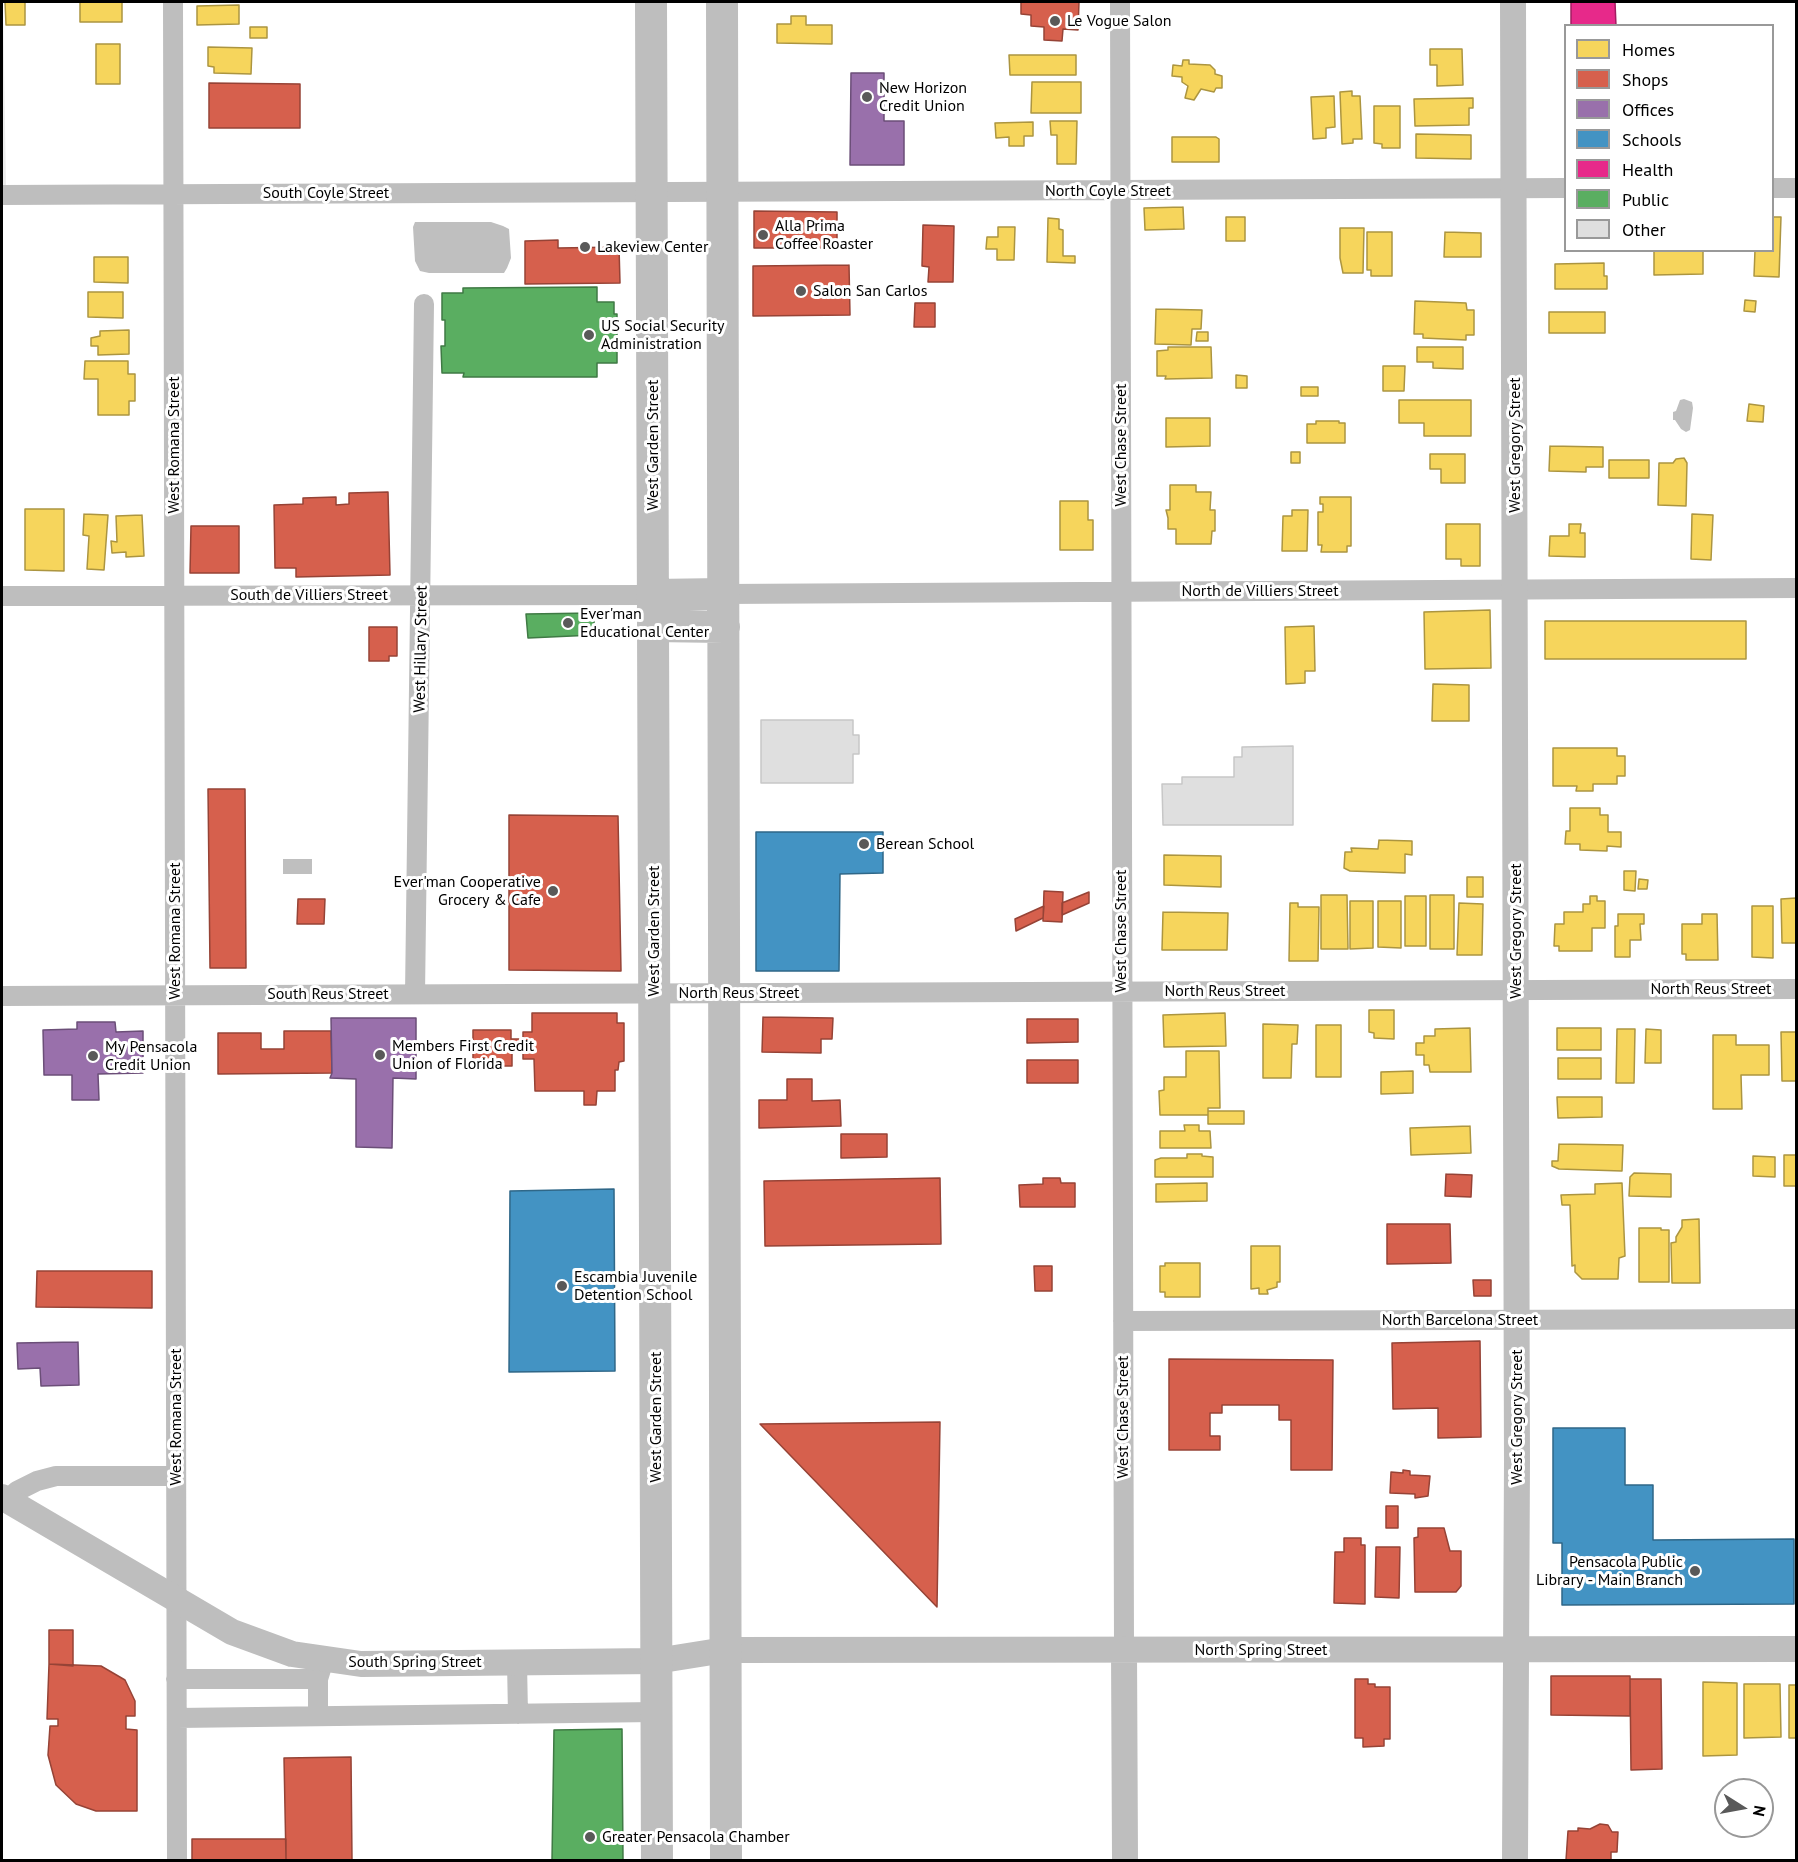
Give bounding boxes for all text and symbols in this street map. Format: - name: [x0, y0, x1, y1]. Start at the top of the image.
- place label: Le Vogue Salon: [1067, 11, 1172, 31]
- marker: Le Vogue Salon: [1048, 14, 1062, 28]
- legend: [1564, 24, 1774, 252]
- text: Homes: [1622, 38, 1675, 61]
- text: Shops: [1622, 68, 1668, 91]
- place label: New Horizon Credit Union: [879, 78, 967, 116]
- marker: New Horizon Credit Union: [860, 90, 874, 104]
- text: Offices: [1622, 98, 1674, 121]
- text: Schools: [1622, 128, 1682, 151]
- text: Health: [1622, 158, 1673, 181]
- street label: North Coyle Street: [1045, 181, 1171, 201]
- street label: South Coyle Street: [263, 183, 389, 203]
- text: Public: [1622, 188, 1669, 211]
- place label: Alla Prima Coffee Roaster: [775, 216, 873, 254]
- text: Other: [1622, 218, 1666, 241]
- marker: Alla Prima Coffee Roaster: [756, 228, 770, 242]
- place label: Lakeview Center: [597, 237, 708, 257]
- marker: Lakeview Center: [578, 240, 592, 254]
- place label: Salon San Carlos: [813, 281, 927, 301]
- marker: Salon San Carlos: [794, 284, 808, 298]
- place label: US Social Security Administration: [601, 316, 725, 354]
- marker: US Social Security Administration: [582, 328, 596, 342]
- street label: West Romana Street: [164, 376, 184, 514]
- street label: West Gregory Street: [1505, 377, 1525, 513]
- street label: West Garden Street: [643, 380, 663, 510]
- street label: West Chase Street: [1111, 384, 1131, 506]
- street label: North de Villiers Street: [1181, 581, 1339, 601]
- street label: South de Villiers Street: [230, 585, 388, 605]
- street label: West Hillary Street: [410, 585, 432, 713]
- place label: Ever'man Educational Center: [580, 604, 709, 642]
- marker: Ever'man Educational Center: [561, 616, 575, 630]
- place label: Berean School: [876, 834, 974, 854]
- marker: Berean School: [857, 837, 871, 851]
- street label: West Romana Street: [165, 862, 185, 1000]
- street label: West Gregory Street: [1506, 863, 1526, 999]
- street label: West Garden Street: [644, 866, 664, 996]
- street label: West Chase Street: [1111, 870, 1131, 992]
- place label: Ever'man Cooperative Grocery & Cafe: [394, 872, 541, 910]
- marker: Ever'man Cooperative Grocery & Cafe: [546, 884, 560, 898]
- street label: North Reus Street: [1650, 979, 1772, 999]
- street label: North Reus Street: [1164, 981, 1286, 1001]
- street label: North Reus Street: [678, 983, 800, 1003]
- street label: South Reus Street: [267, 984, 389, 1004]
- place label: Members First Credit Union of Florida: [392, 1036, 534, 1074]
- place label: My Pensacola Credit Union: [105, 1037, 197, 1075]
- marker: Members First Credit Union of Florida: [373, 1048, 387, 1062]
- marker: My Pensacola Credit Union: [86, 1049, 100, 1063]
- place label: Escambia Juvenile Detention School: [574, 1267, 697, 1305]
- marker: Escambia Juvenile Detention School: [555, 1279, 569, 1293]
- street label: North Barcelona Street: [1382, 1310, 1538, 1330]
- street label: West Romana Street: [166, 1348, 186, 1486]
- street label: West Gregory Street: [1507, 1349, 1527, 1485]
- street label: West Garden Street: [646, 1352, 666, 1482]
- street label: West Chase Street: [1113, 1356, 1133, 1478]
- place label: Pensacola Public Library - Main Branch: [1536, 1552, 1683, 1590]
- marker: Pensacola Public Library - Main Branch: [1688, 1564, 1702, 1578]
- street label: North Spring Street: [1194, 1640, 1328, 1660]
- street label: South Spring Street: [348, 1652, 482, 1672]
- north arrow: [1714, 1778, 1774, 1838]
- text: N: [1749, 1804, 1771, 1818]
- place label: Greater Pensacola Chamber: [602, 1827, 790, 1847]
- marker: Greater Pensacola Chamber: [583, 1830, 597, 1844]

